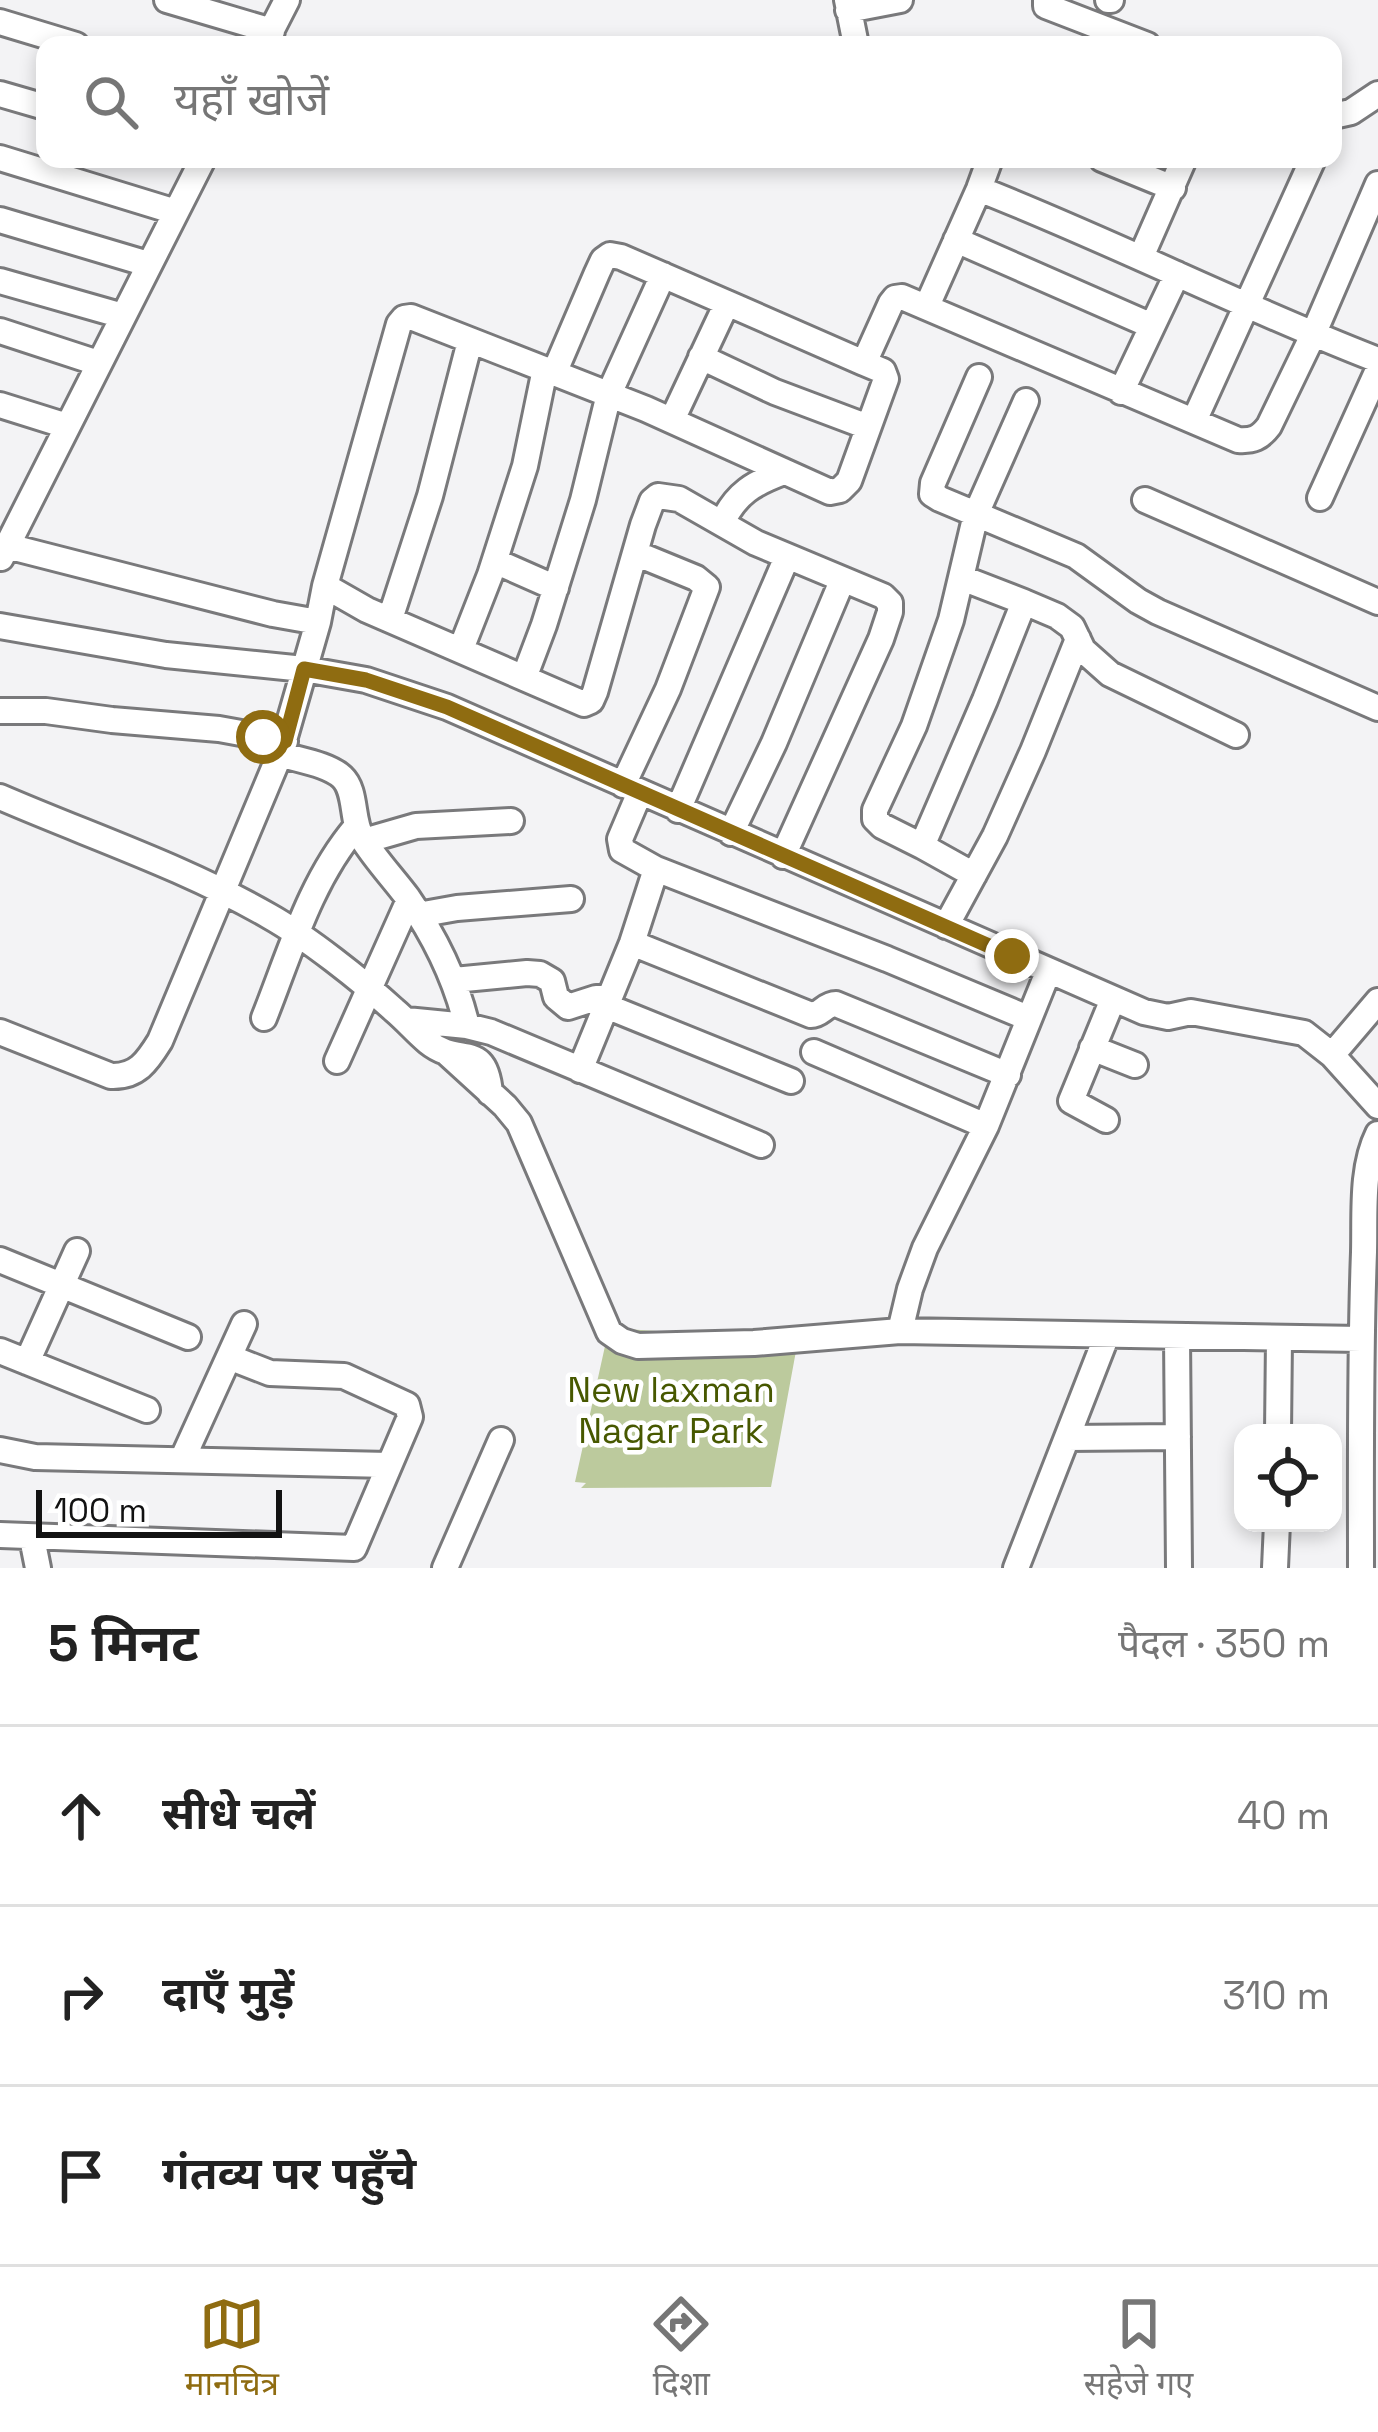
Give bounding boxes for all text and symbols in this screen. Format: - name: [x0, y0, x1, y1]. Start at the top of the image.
- search box: [36, 36, 1342, 168]
- icon: search: [78, 69, 144, 135]
- text: यहाँ खोजें: [174, 71, 329, 128]
- route start: [236, 710, 290, 764]
- route end: [985, 929, 1039, 983]
- park label: New laxman Nagar Park: [567, 1367, 775, 1454]
- map controls: [1234, 1424, 1342, 1532]
- button: locate: [1234, 1424, 1342, 1532]
- scale bar: [36, 1484, 282, 1537]
- text: 100 m: [54, 1490, 147, 1532]
- text: 5 मिनट: [48, 1611, 199, 1676]
- text: पैदल · 350 m: [1118, 1619, 1330, 1668]
- icon: ahead: [48, 1783, 114, 1849]
- text: सीधे चलें: [162, 1785, 315, 1842]
- text: 40 m: [1237, 1791, 1330, 1840]
- icon: right: [48, 1963, 114, 2029]
- text: दाएँ मुड़ें: [162, 1965, 294, 2022]
- text: 310 m: [1222, 1971, 1330, 2020]
- icon: arrive: [48, 2143, 114, 2209]
- text: गंतव्य पर पहुँचे: [162, 2145, 416, 2202]
- tab: मानचित्र: [185, 2291, 279, 2408]
- tab: दिशा: [648, 2291, 714, 2408]
- tab: सहेजे गए: [1084, 2291, 1193, 2408]

